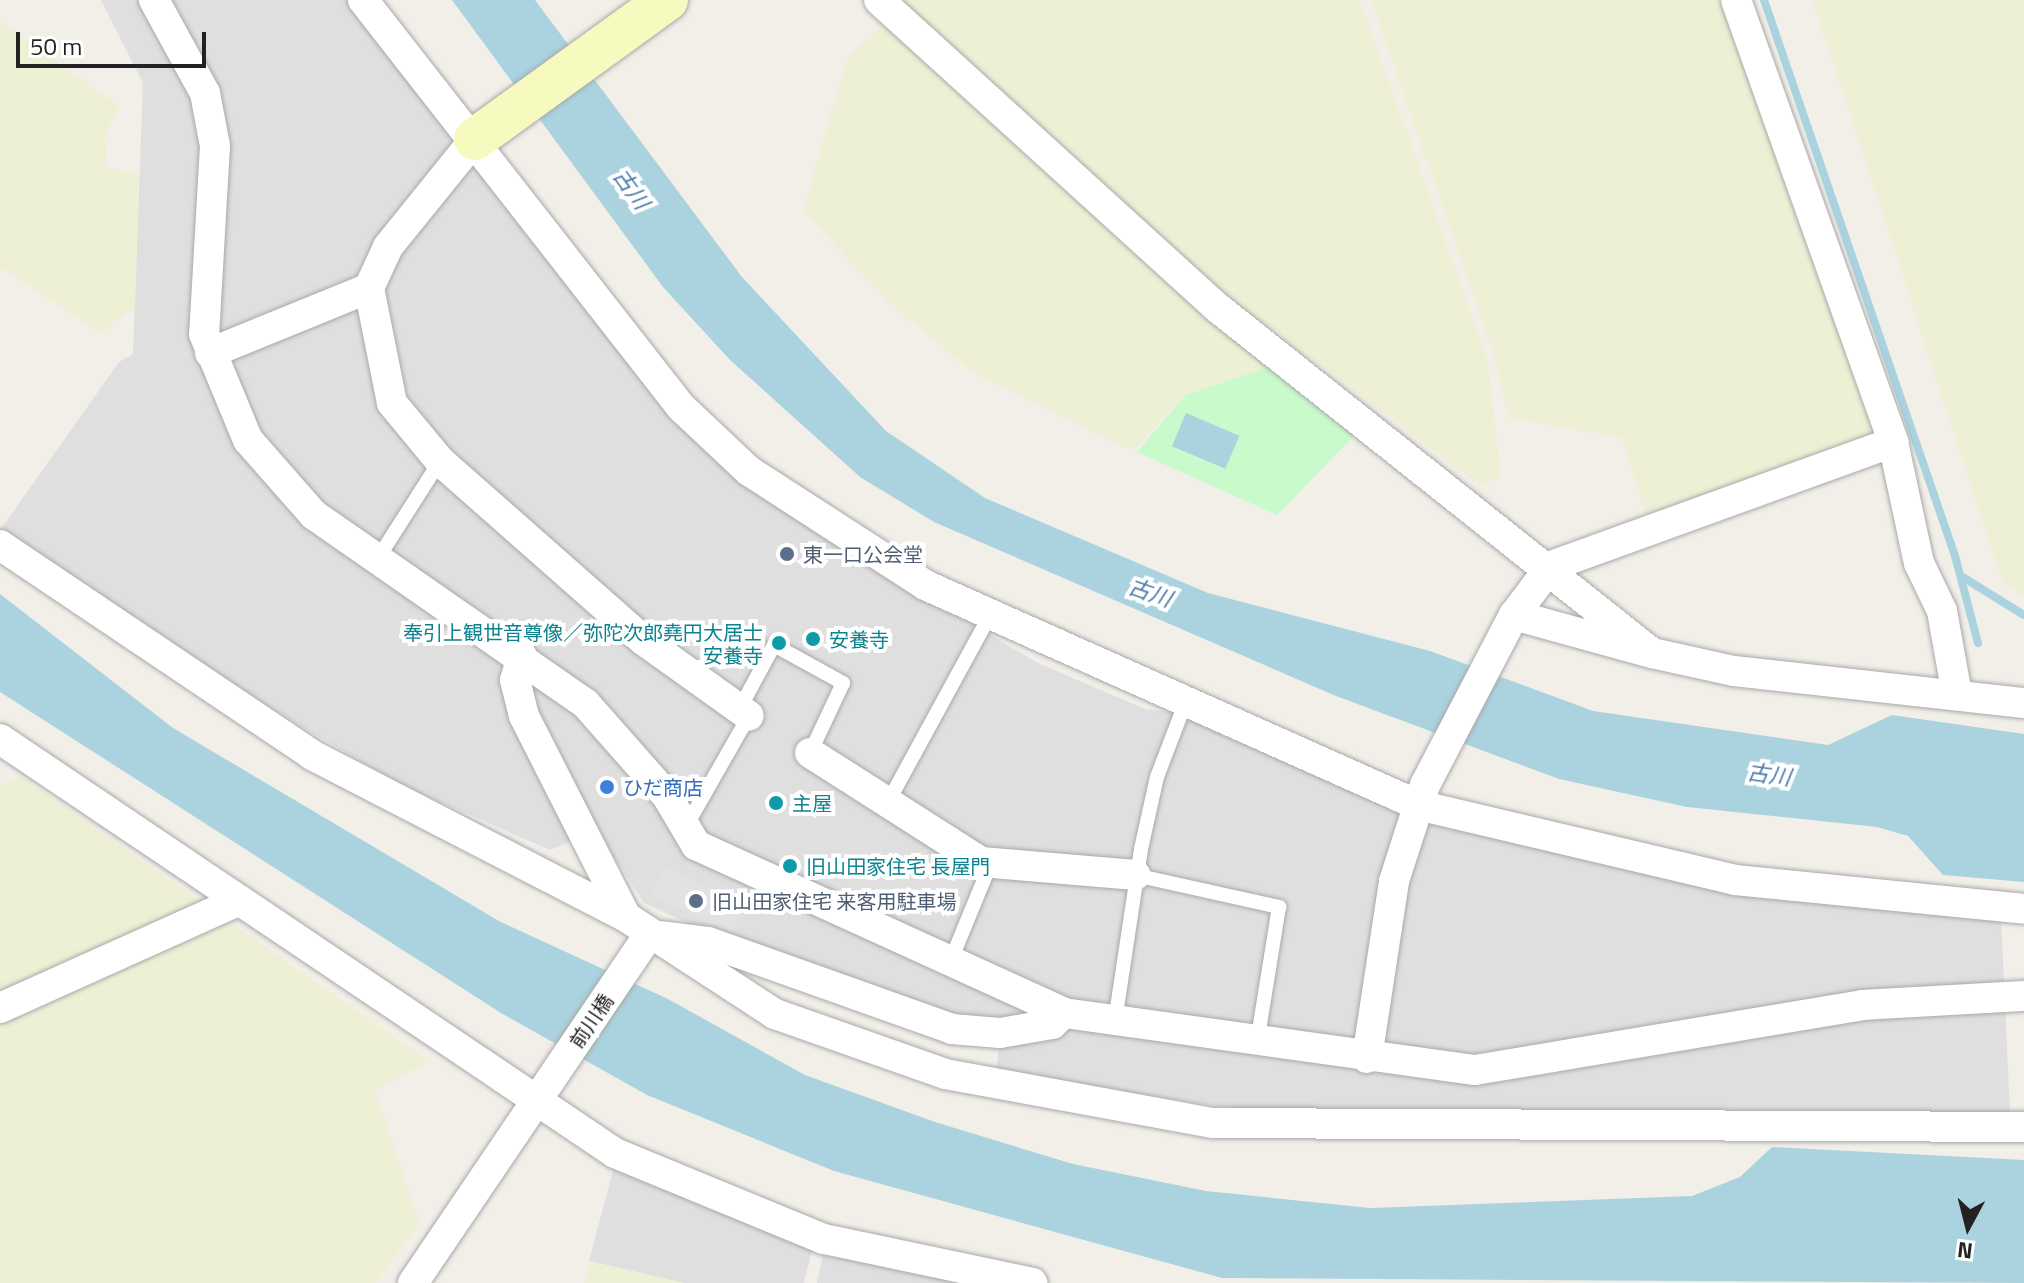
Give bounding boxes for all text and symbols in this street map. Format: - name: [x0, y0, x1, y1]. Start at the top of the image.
- scale bar: [20, 16, 210, 66]
- text: 50 m: [30, 28, 82, 64]
- water label: 古川: [607, 163, 655, 215]
- place label: 東一口公会堂: [803, 542, 923, 566]
- marker: 東一口公会堂: [778, 545, 796, 563]
- water label: 古川: [1125, 573, 1175, 613]
- place label: 奉引上観世音尊像／弥陀次郎堯円大居士 安養寺: [403, 620, 763, 667]
- place label: 安養寺: [829, 627, 889, 651]
- marker: 安養寺: [804, 630, 822, 648]
- marker: 奉引上観世音尊像／弥陀次郎堯円大居士 安養寺: [770, 634, 788, 652]
- water label: 古川: [1745, 759, 1793, 791]
- place label: ひだ商店: [623, 775, 703, 799]
- marker: ひだ商店: [598, 778, 616, 796]
- place label: 主屋: [792, 791, 832, 815]
- marker: 主屋: [767, 794, 785, 812]
- place label: 旧山田家住宅 長屋門: [806, 854, 990, 878]
- marker: 旧山田家住宅 長屋門: [781, 857, 799, 875]
- place label: 旧山田家住宅 来客用駐車場: [712, 889, 956, 913]
- marker: 旧山田家住宅 来客用駐車場: [687, 892, 705, 910]
- street label: 前川橋: [564, 989, 618, 1053]
- north arrow: [1928, 1187, 2008, 1267]
- text: N: [1955, 1233, 1975, 1269]

